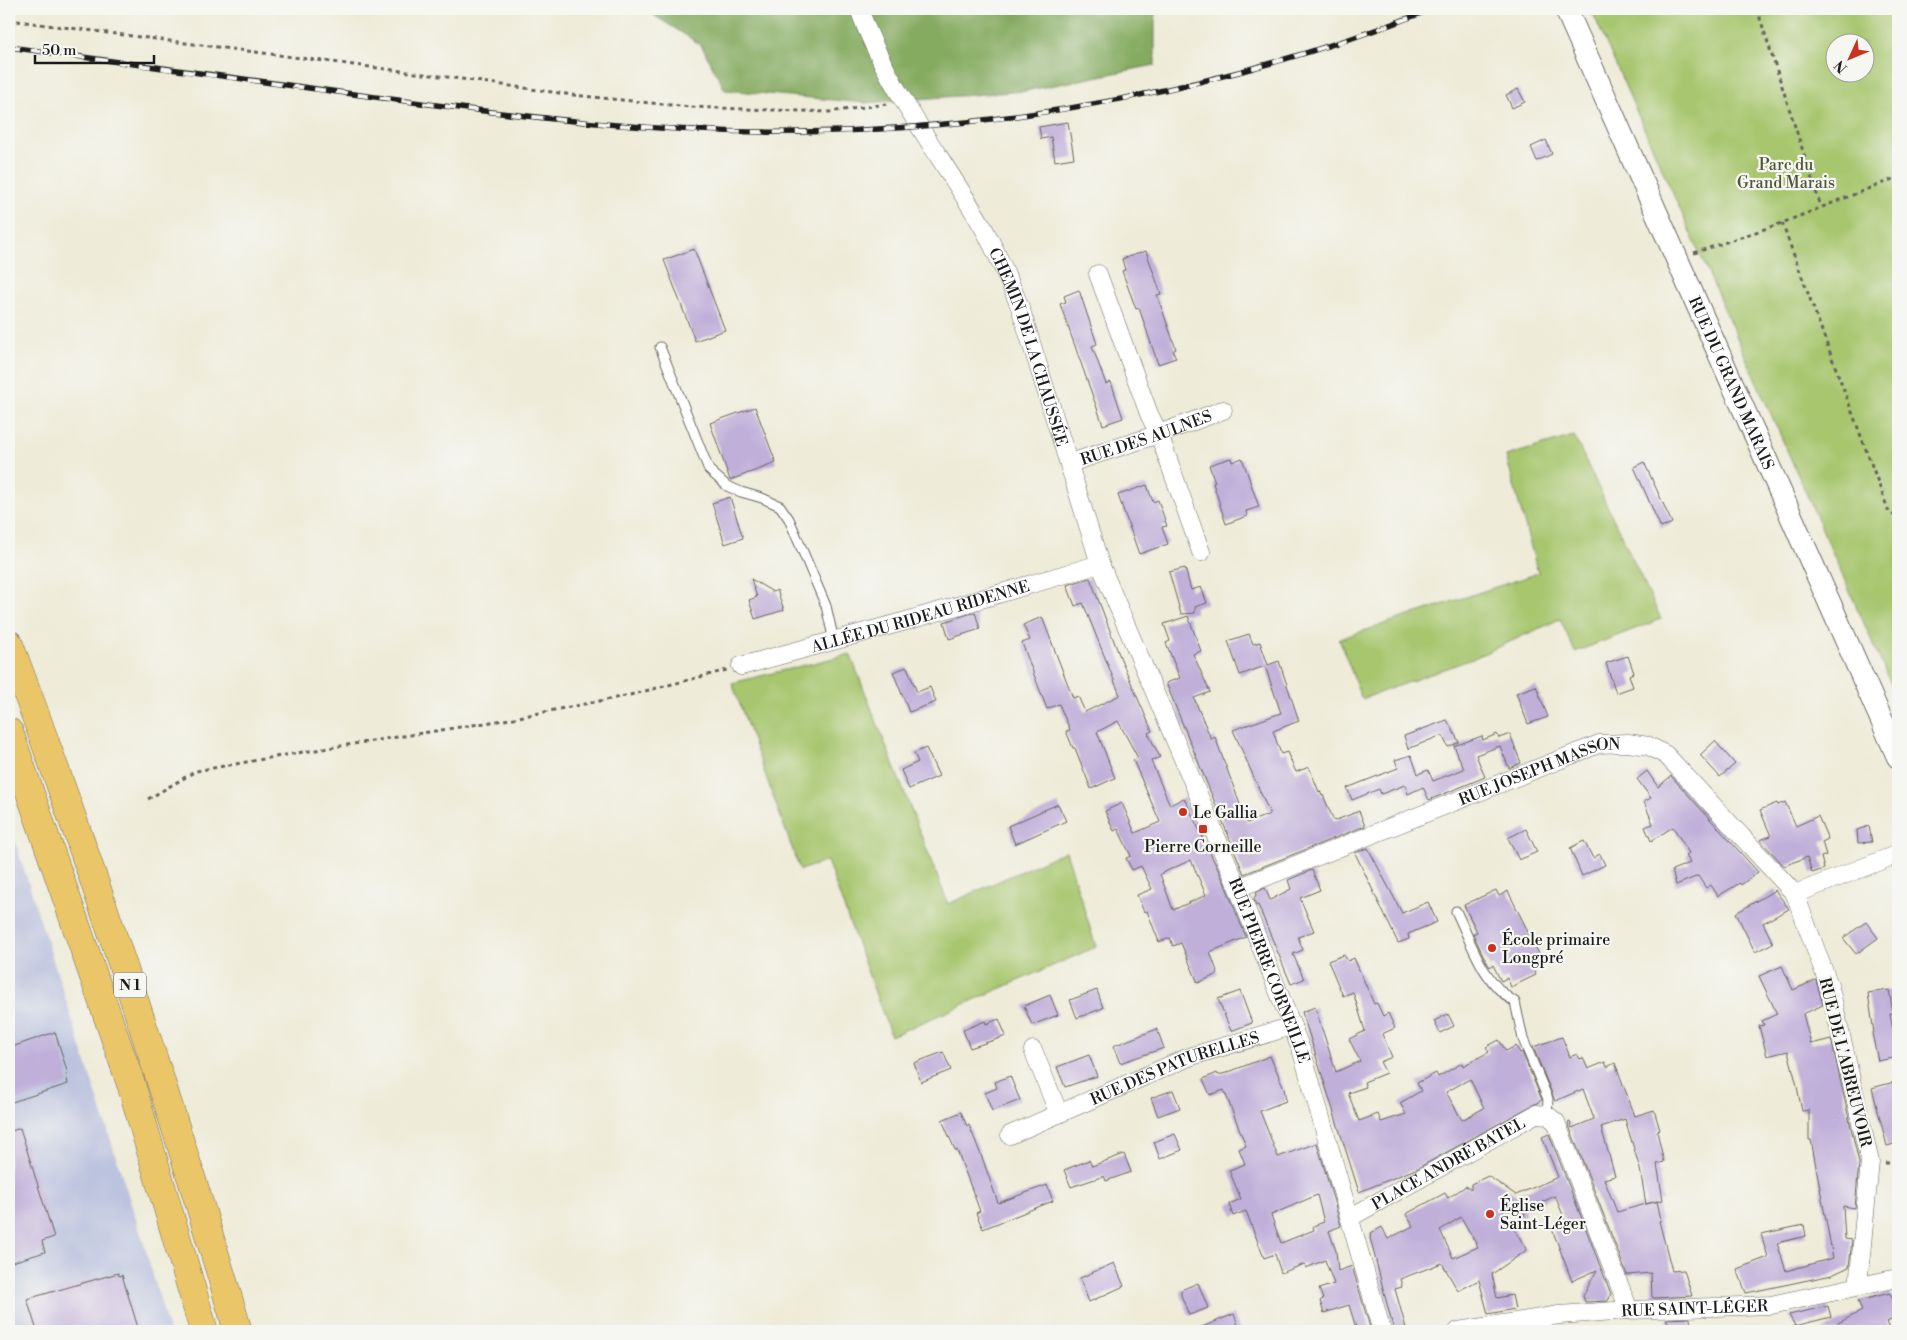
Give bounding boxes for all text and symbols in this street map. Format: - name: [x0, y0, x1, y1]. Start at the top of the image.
- scale bar: [35, 32, 154, 64]
- north arrow: [1824, 32, 1874, 82]
- text: 50 m: [42, 41, 76, 60]
- text: N: [1831, 56, 1852, 77]
- park label: Parc du Grand Marais: [1737, 155, 1835, 193]
- street label: CHEMIN DE LA CHAUSSÉE: [984, 245, 1072, 449]
- street label: RUE DU GRAND MARAIS: [1684, 294, 1778, 473]
- street label: RUE DES AULNES: [1078, 406, 1215, 470]
- street label: ALLÉE DU RIDEAU RIDENNE: [808, 576, 1032, 658]
- street label: RUE JOSEPH MASSON: [1456, 734, 1621, 810]
- place label: Le Gallia: [1193, 803, 1259, 823]
- marker: Le Gallia: [1177, 806, 1189, 818]
- marker: Pierre Corneille: [1197, 823, 1209, 835]
- place label: Pierre Corneille: [1144, 837, 1262, 857]
- street label: RUE PIERRE CORNEILLE: [1224, 875, 1314, 1065]
- place label: École primaire Longpré: [1502, 928, 1610, 968]
- marker: École primaire Longpré: [1486, 942, 1498, 954]
- road number: N 1: [114, 972, 146, 998]
- street label: RUE DE L'ABREUVOIR: [1814, 976, 1876, 1150]
- street label: RUE DES PATURELLES: [1087, 1027, 1262, 1110]
- street label: PLACE ANDRÉ BATEL: [1368, 1113, 1529, 1215]
- place label: Église Saint-Léger: [1500, 1194, 1586, 1234]
- marker: Église Saint-Léger: [1484, 1208, 1496, 1220]
- street label: RUE SAINT-LÉGER: [1621, 1295, 1769, 1322]

